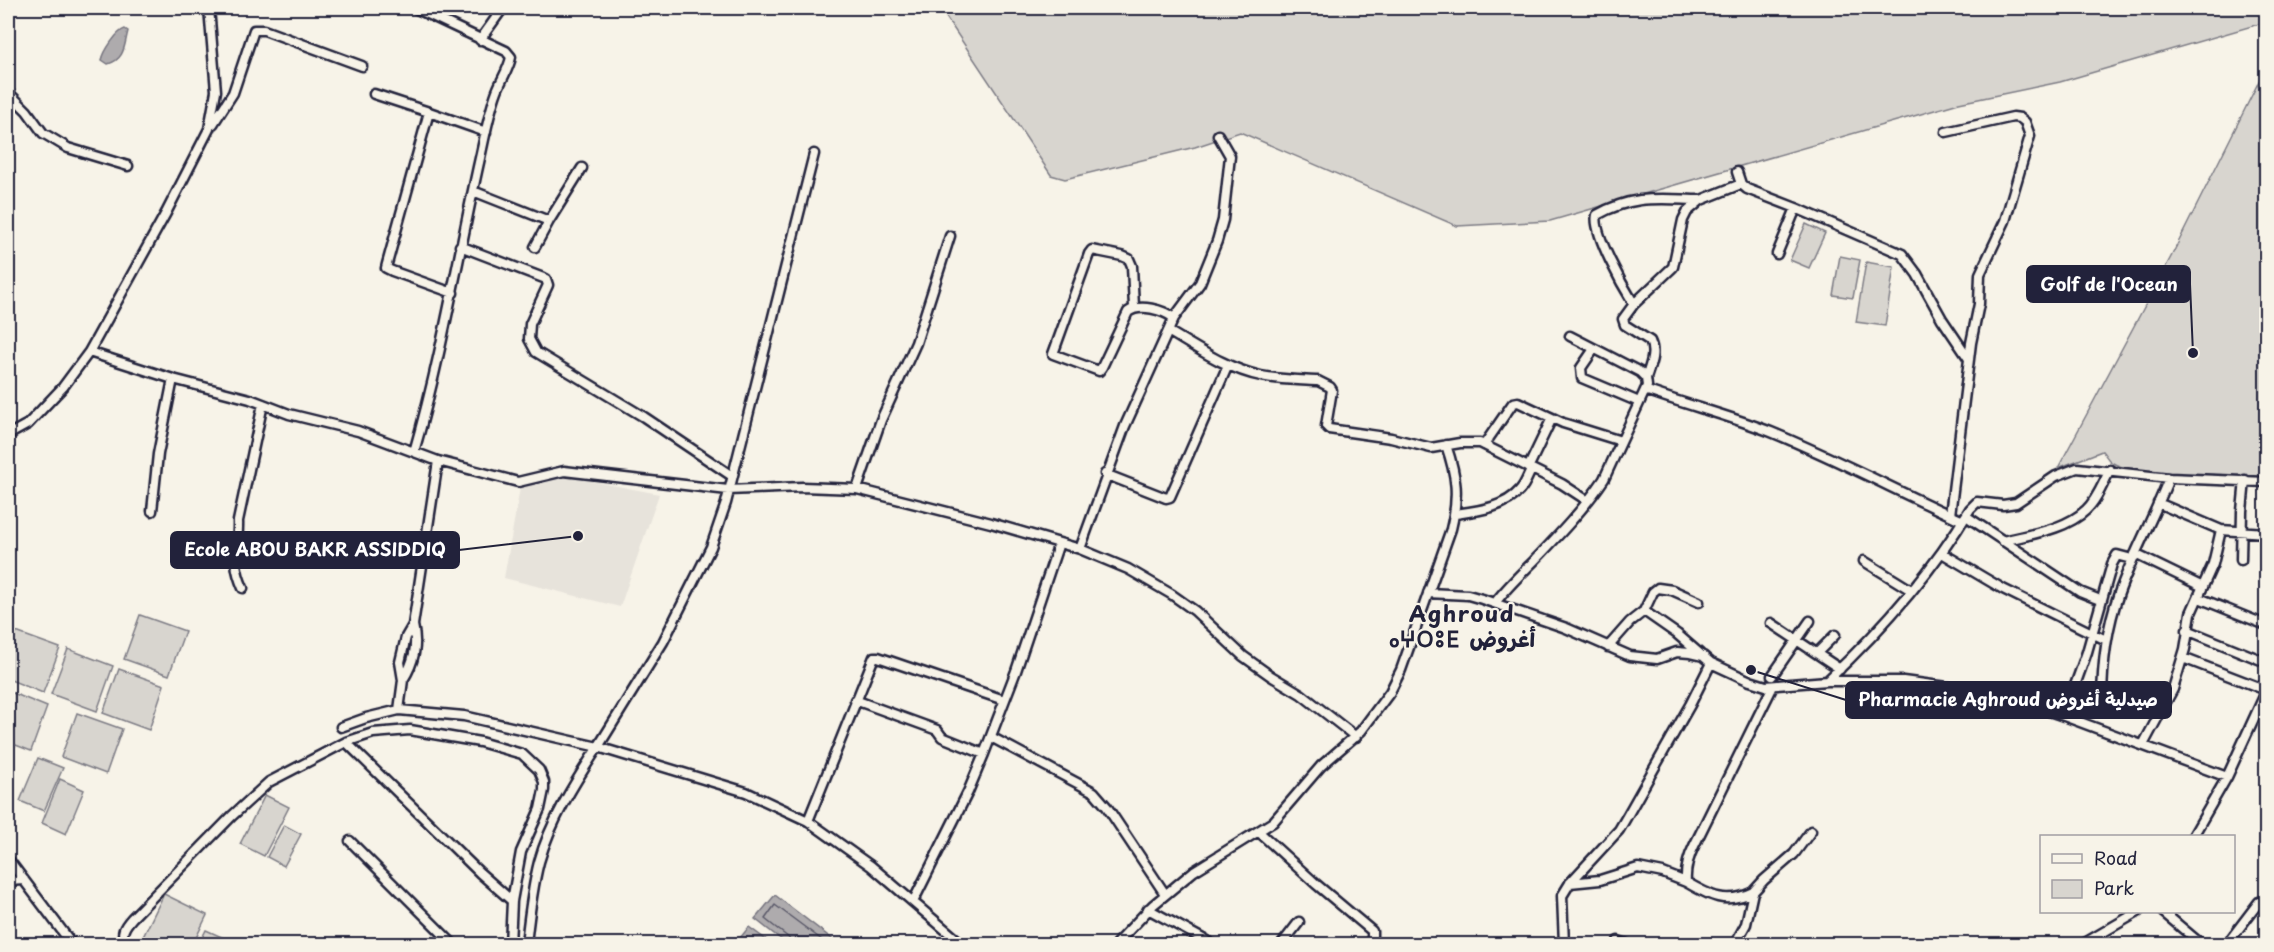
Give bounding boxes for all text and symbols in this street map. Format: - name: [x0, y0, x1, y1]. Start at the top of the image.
- callout: Golf de l'Ocean: [2027, 266, 2190, 302]
- text: Golf de l'Ocean: [2040, 270, 2178, 297]
- callout: Ecole ABOU BAKR ASSIDDIQ: [171, 532, 459, 568]
- text: Ecole ABOU BAKR ASSIDDIQ: [184, 535, 446, 562]
- district label: Aghroud ⴰⵖⵔⵓⴹ أغروض: [1389, 596, 1535, 654]
- callout: Pharmacie Aghroud صيدلية أغروض: [1846, 682, 2171, 718]
- text: Pharmacie Aghroud صيدلية أغروض: [1858, 685, 2158, 712]
- legend: [2040, 835, 2235, 913]
- text: Road: [2094, 844, 2138, 871]
- text: Park: [2094, 874, 2134, 901]

